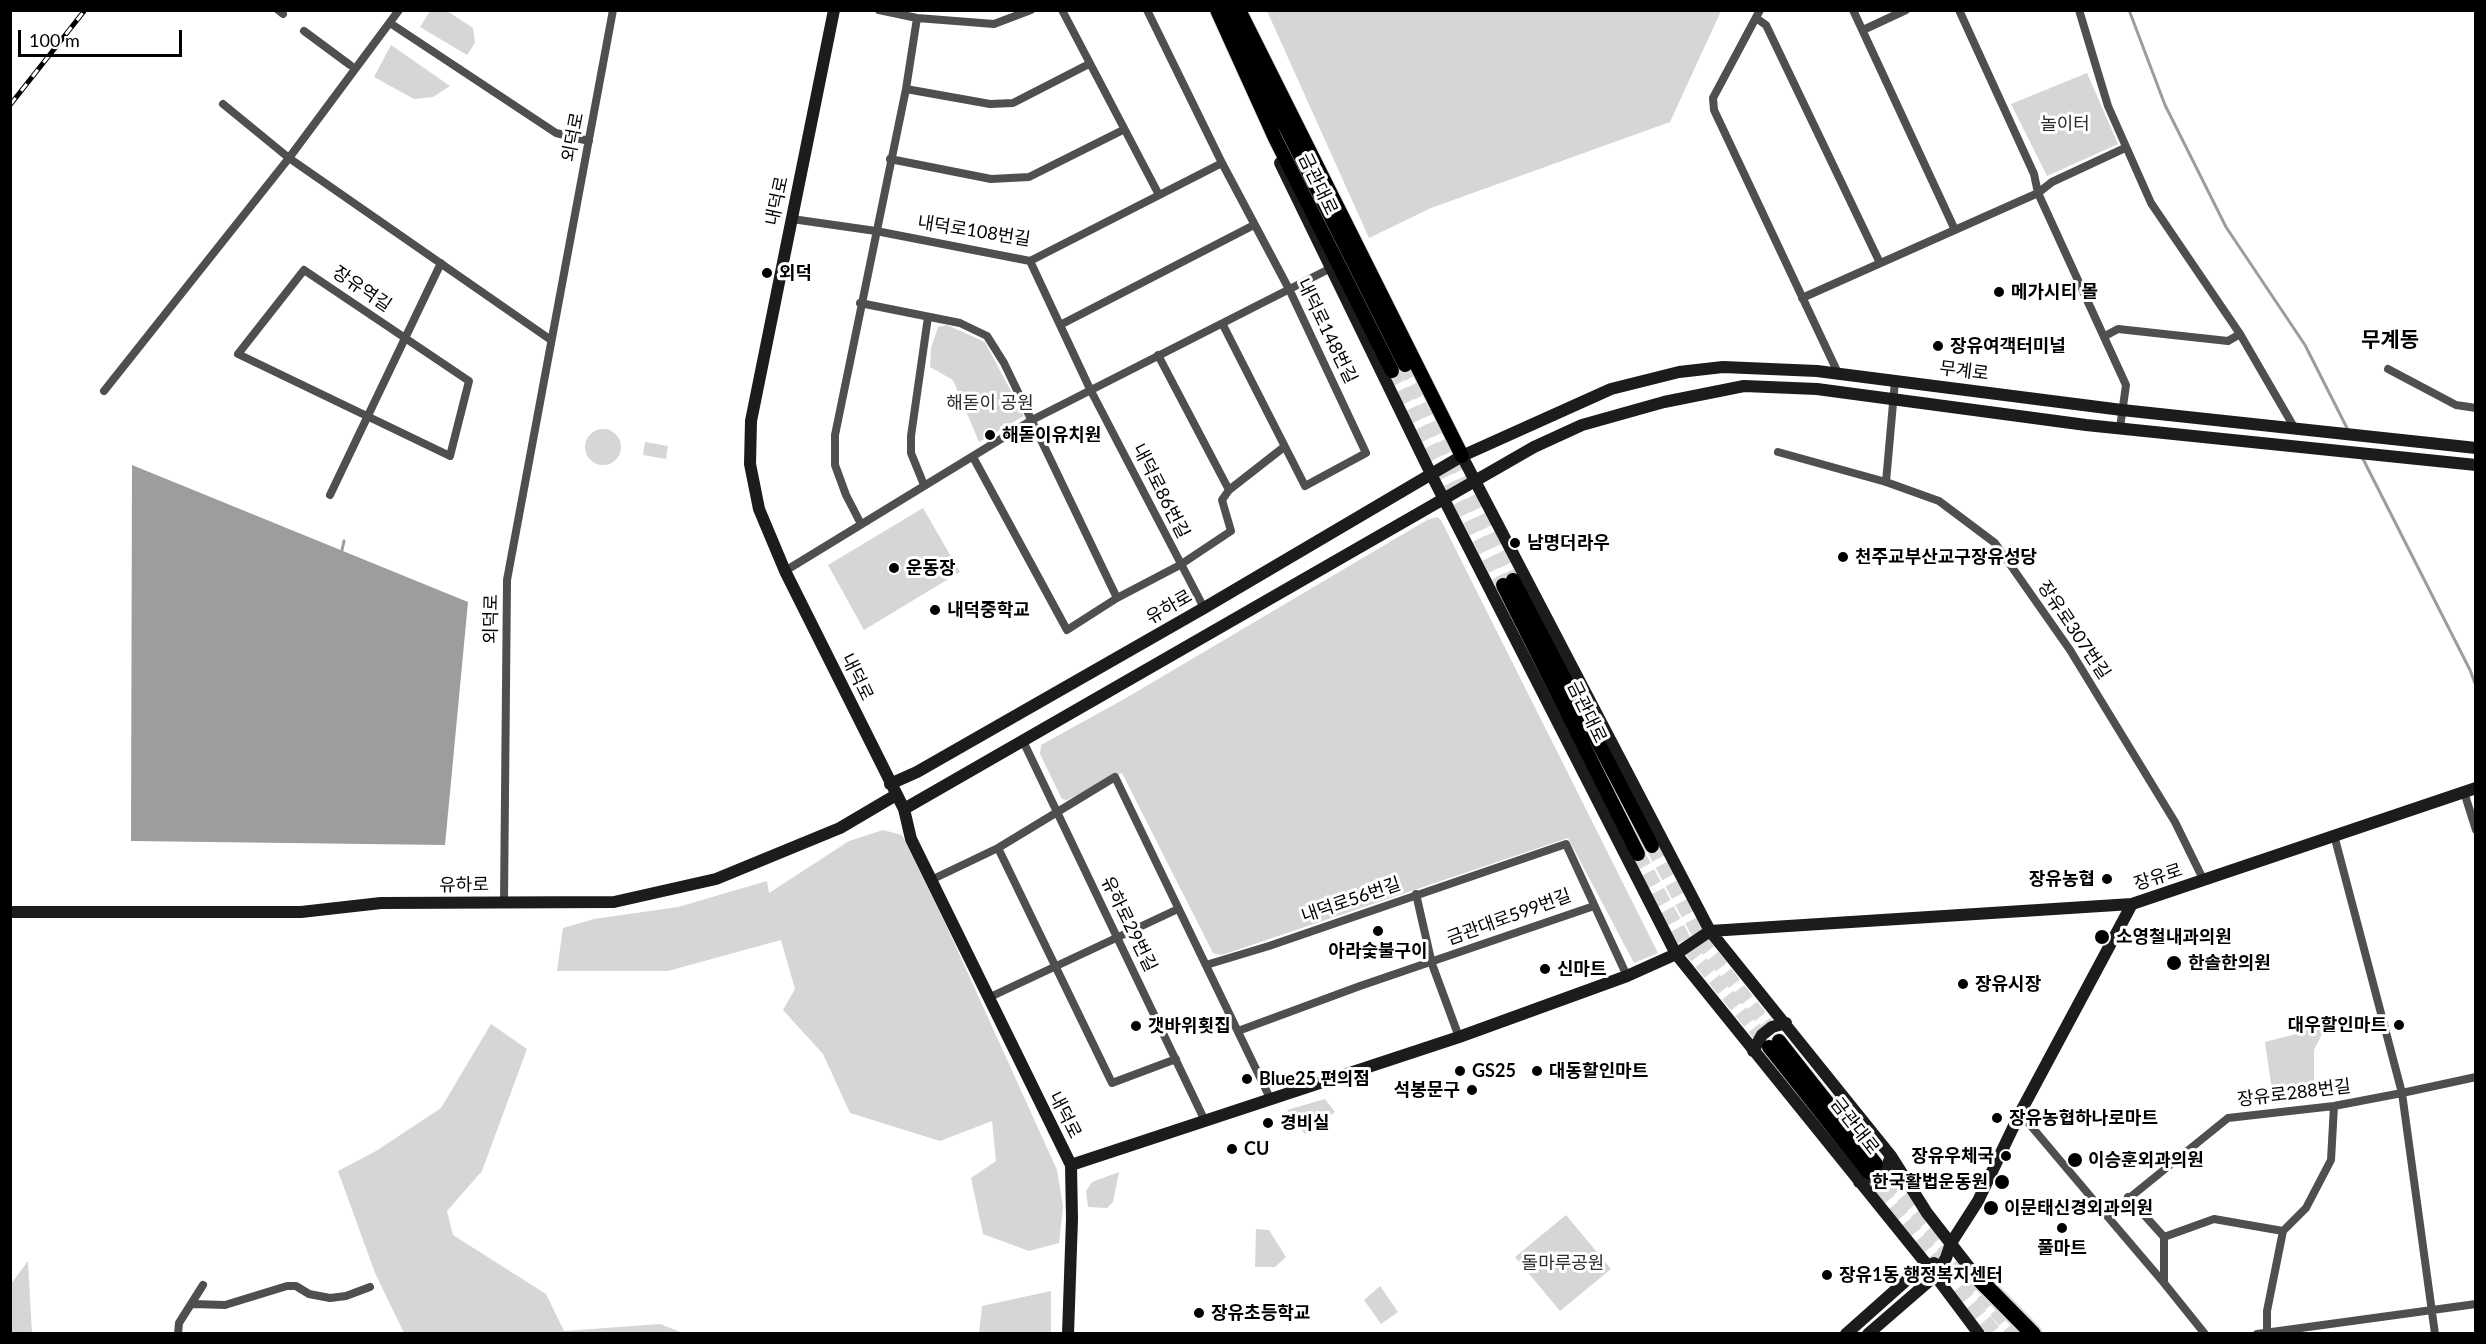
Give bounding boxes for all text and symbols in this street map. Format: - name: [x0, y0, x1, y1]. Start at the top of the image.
- scale bar: [21, 18, 184, 56]
- text: 100 m: [29, 29, 80, 51]
- street label: 외덕로: [558, 111, 588, 163]
- park label: 놀이터: [2040, 113, 2090, 135]
- street label: 금관대로: [1294, 149, 1342, 219]
- street label: 내덕로: [761, 174, 793, 228]
- street label: 내덕로108번길: [916, 211, 1032, 251]
- street label: 장유역길: [329, 262, 395, 316]
- place label: 외덕: [779, 262, 812, 284]
- marker: 외덕: [760, 266, 774, 280]
- street label: 내덕로148번길: [1292, 275, 1362, 387]
- place label: 메가시티 몰: [2011, 281, 2098, 303]
- marker: 메가시티 몰: [1992, 285, 2006, 299]
- district label: 무계동: [2361, 327, 2419, 353]
- place label: 장유여객터미널: [1950, 335, 2066, 357]
- marker: 장유여객터미널: [1931, 339, 1945, 353]
- street label: 무계로: [1938, 357, 1990, 385]
- park label: 해돋이 공원: [946, 392, 1034, 414]
- place label: 해돋이유치원: [1002, 424, 1101, 446]
- marker: 해돋이유치원: [983, 428, 997, 442]
- street label: 내덕로86번길: [1128, 440, 1194, 542]
- place label: 남명더라우: [1527, 532, 1610, 554]
- marker: 남명더라우: [1508, 536, 1522, 550]
- place label: 천주교부산교구장유성당: [1855, 546, 2037, 568]
- marker: 천주교부산교구장유성당: [1836, 550, 1850, 564]
- place label: 운동장: [906, 557, 956, 579]
- marker: 운동장: [887, 561, 901, 575]
- street label: 장유로307번길: [2033, 577, 2115, 683]
- street label: 유하로: [1142, 585, 1196, 629]
- street label: 외덕로: [480, 594, 502, 644]
- place label: 내덕중학교: [947, 599, 1030, 621]
- marker: 내덕중학교: [928, 603, 942, 617]
- street label: 내덕로: [836, 650, 878, 704]
- street label: 금관대로: [1563, 677, 1611, 747]
- street label: 장유로: [2131, 859, 2185, 895]
- place label: 장유농협: [2029, 868, 2095, 890]
- marker: 장유농협: [2100, 872, 2114, 886]
- street label: 유하로29번길: [1097, 873, 1161, 975]
- street label: 내덕로56번길: [1298, 873, 1404, 927]
- street label: 유하로: [439, 874, 489, 896]
- street label: 금관대로599번길: [1444, 885, 1574, 949]
- marker: 아라숯불구이: [1371, 924, 1385, 938]
- place label: 소영철내과의원: [2116, 926, 2232, 948]
- marker: 소영철내과의원: [2093, 928, 2111, 946]
- place label: 아라숯불구이: [1328, 940, 1428, 962]
- place label: 한솔한의원: [2188, 952, 2271, 974]
- marker: 한솔한의원: [2165, 954, 2183, 972]
- place label: 신마트: [1557, 958, 1607, 980]
- marker: 신마트: [1538, 962, 1552, 976]
- place label: 장유시장: [1975, 973, 2041, 995]
- marker: 장유시장: [1956, 977, 1970, 991]
- place label: 대우할인마트: [2288, 1014, 2387, 1036]
- place label: 갯바위횟집: [1148, 1015, 1231, 1037]
- marker: 대우할인마트: [2392, 1018, 2406, 1032]
- marker: 갯바위횟집: [1129, 1019, 1143, 1033]
- place label: GS25: [1472, 1060, 1516, 1082]
- place label: 대동할인마트: [1549, 1060, 1648, 1082]
- marker: GS25: [1453, 1064, 1467, 1078]
- marker: 대동할인마트: [1530, 1064, 1544, 1078]
- place label: Blue25 편의점: [1259, 1068, 1370, 1090]
- marker: Blue25 편의점: [1240, 1072, 1254, 1086]
- street label: 장유로288번길: [2236, 1075, 2352, 1111]
- place label: 석봉문구: [1394, 1079, 1460, 1101]
- marker: 석봉문구: [1465, 1083, 1479, 1097]
- street label: 내덕로: [1044, 1088, 1086, 1142]
- street label: 금관대로: [1826, 1093, 1884, 1159]
- place label: 장유농협하나로마트: [2009, 1107, 2158, 1129]
- marker: 장유농협하나로마트: [1990, 1111, 2004, 1125]
- place label: 경비실: [1280, 1112, 1330, 1134]
- marker: 경비실: [1261, 1116, 1275, 1130]
- place label: CU: [1244, 1138, 1269, 1160]
- marker: CU: [1225, 1142, 1239, 1156]
- place label: 장유우체국: [1911, 1145, 1994, 1167]
- marker: 장유우체국: [1999, 1149, 2013, 1163]
- place label: 이승훈외과의원: [2088, 1149, 2204, 1171]
- marker: 이승훈외과의원: [2066, 1151, 2084, 1169]
- place label: 한국활법운동원: [1872, 1171, 1988, 1193]
- marker: 한국활법운동원: [1993, 1173, 2011, 1191]
- place label: 이문태신경외과의원: [2004, 1197, 2153, 1219]
- marker: 이문태신경외과의원: [1982, 1199, 2000, 1217]
- marker: 풀마트: [2055, 1221, 2069, 1235]
- place label: 풀마트: [2037, 1237, 2087, 1259]
- park label: 돌마루공원: [1522, 1252, 1604, 1274]
- place label: 장유1동 행정복지센터: [1839, 1264, 2003, 1286]
- marker: 장유1동 행정복지센터: [1820, 1268, 1834, 1282]
- place label: 장유초등학교: [1211, 1302, 1310, 1324]
- marker: 장유초등학교: [1192, 1306, 1206, 1320]

